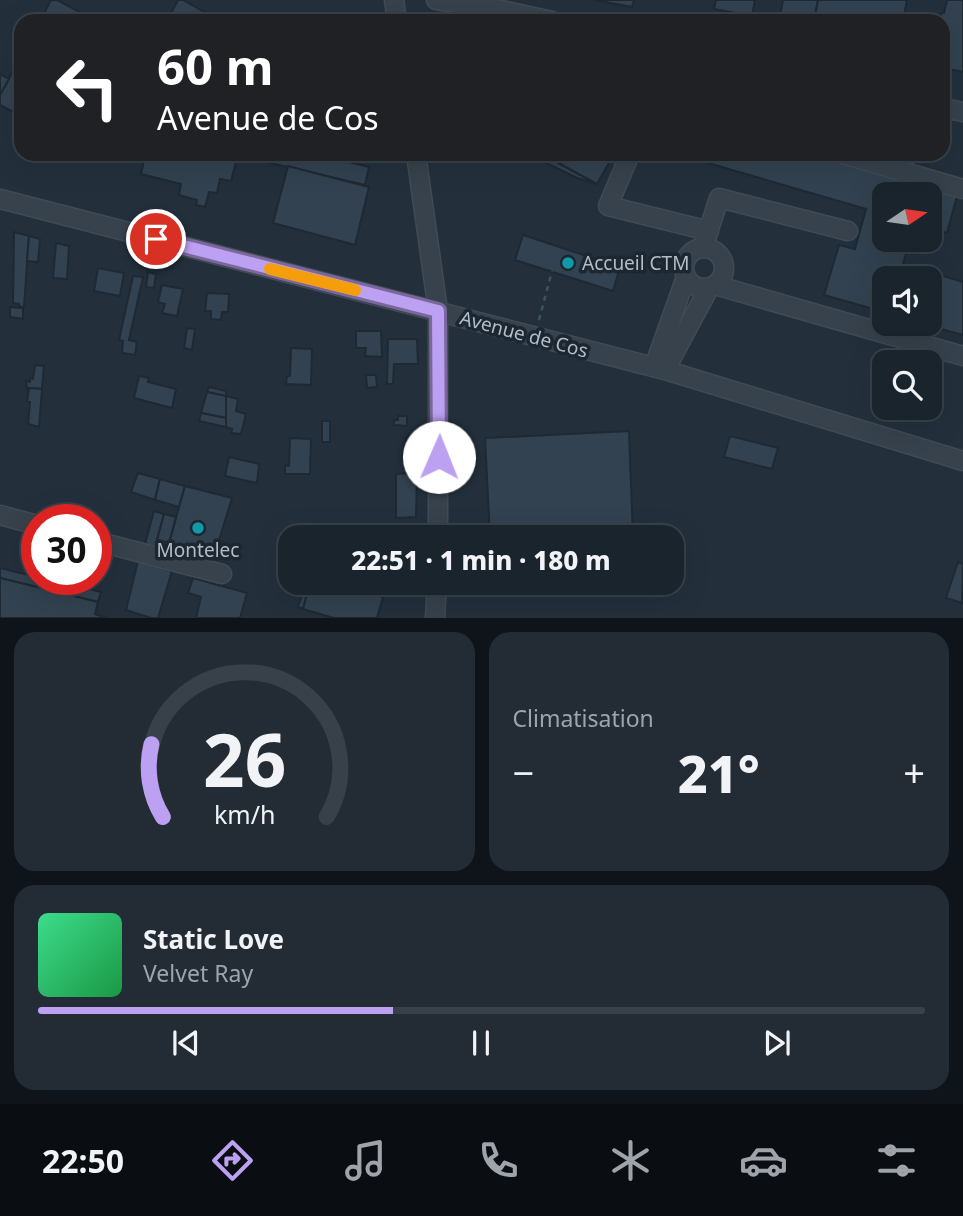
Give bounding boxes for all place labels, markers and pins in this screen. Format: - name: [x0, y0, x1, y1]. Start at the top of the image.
- pin: [126, 209, 186, 269]
- place label: Accueil CTM: [582, 250, 689, 276]
- marker: Accueil CTM: [560, 255, 576, 271]
- marker: Montelec: [190, 520, 206, 536]
- place label: Montelec: [157, 537, 239, 563]

